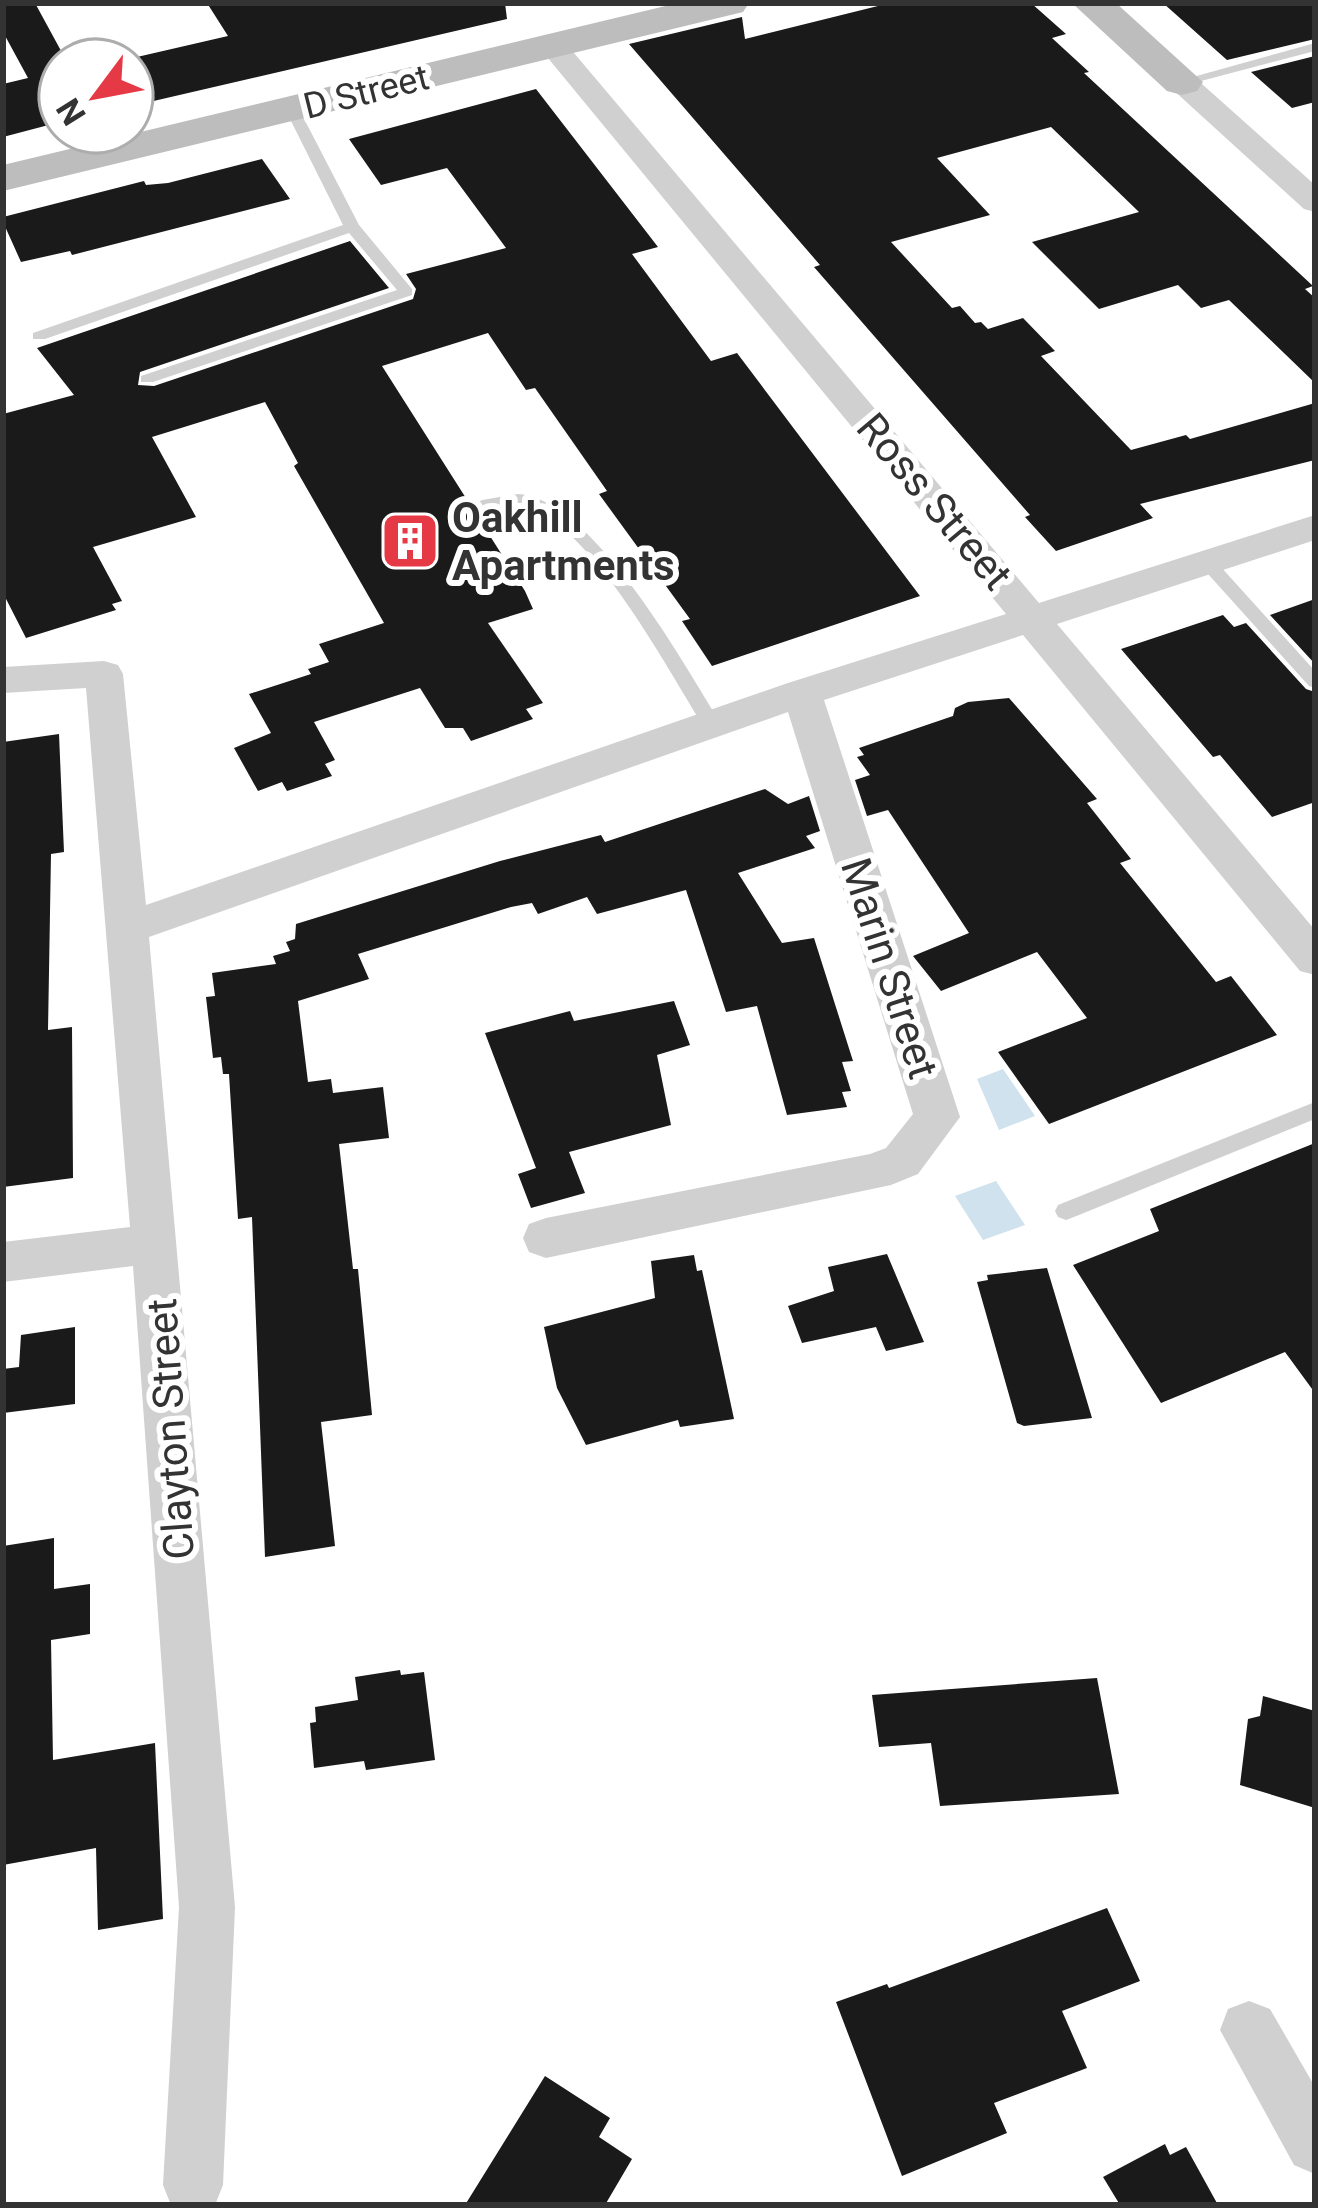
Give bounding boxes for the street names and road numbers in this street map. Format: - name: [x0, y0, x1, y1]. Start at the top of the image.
- street label: D Street: [299, 56, 433, 128]
- street label: Ross Street: [847, 403, 1022, 599]
- street label: Marin Street: [831, 852, 948, 1084]
- street label: Clayton Street: [137, 1297, 204, 1561]

